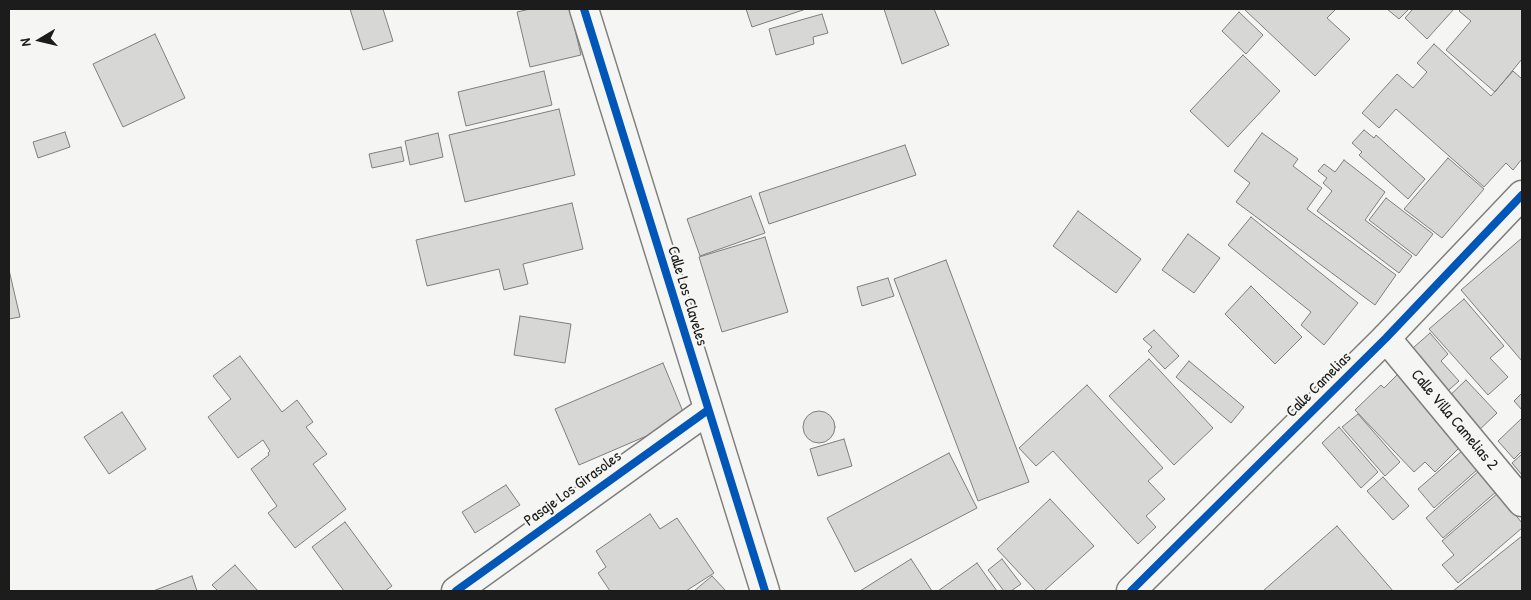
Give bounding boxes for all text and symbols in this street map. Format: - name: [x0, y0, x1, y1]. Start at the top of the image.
- north arrow: [15, 15, 65, 65]
- text: N: [15, 37, 35, 48]
- street label: Calle Los Claveles: [663, 244, 711, 348]
- street label: Calle Camelias: [1282, 348, 1356, 422]
- street label: Calle Villa Camelias 2: [1406, 366, 1502, 474]
- street label: Pasaje Los Girasoles: [521, 447, 625, 531]

